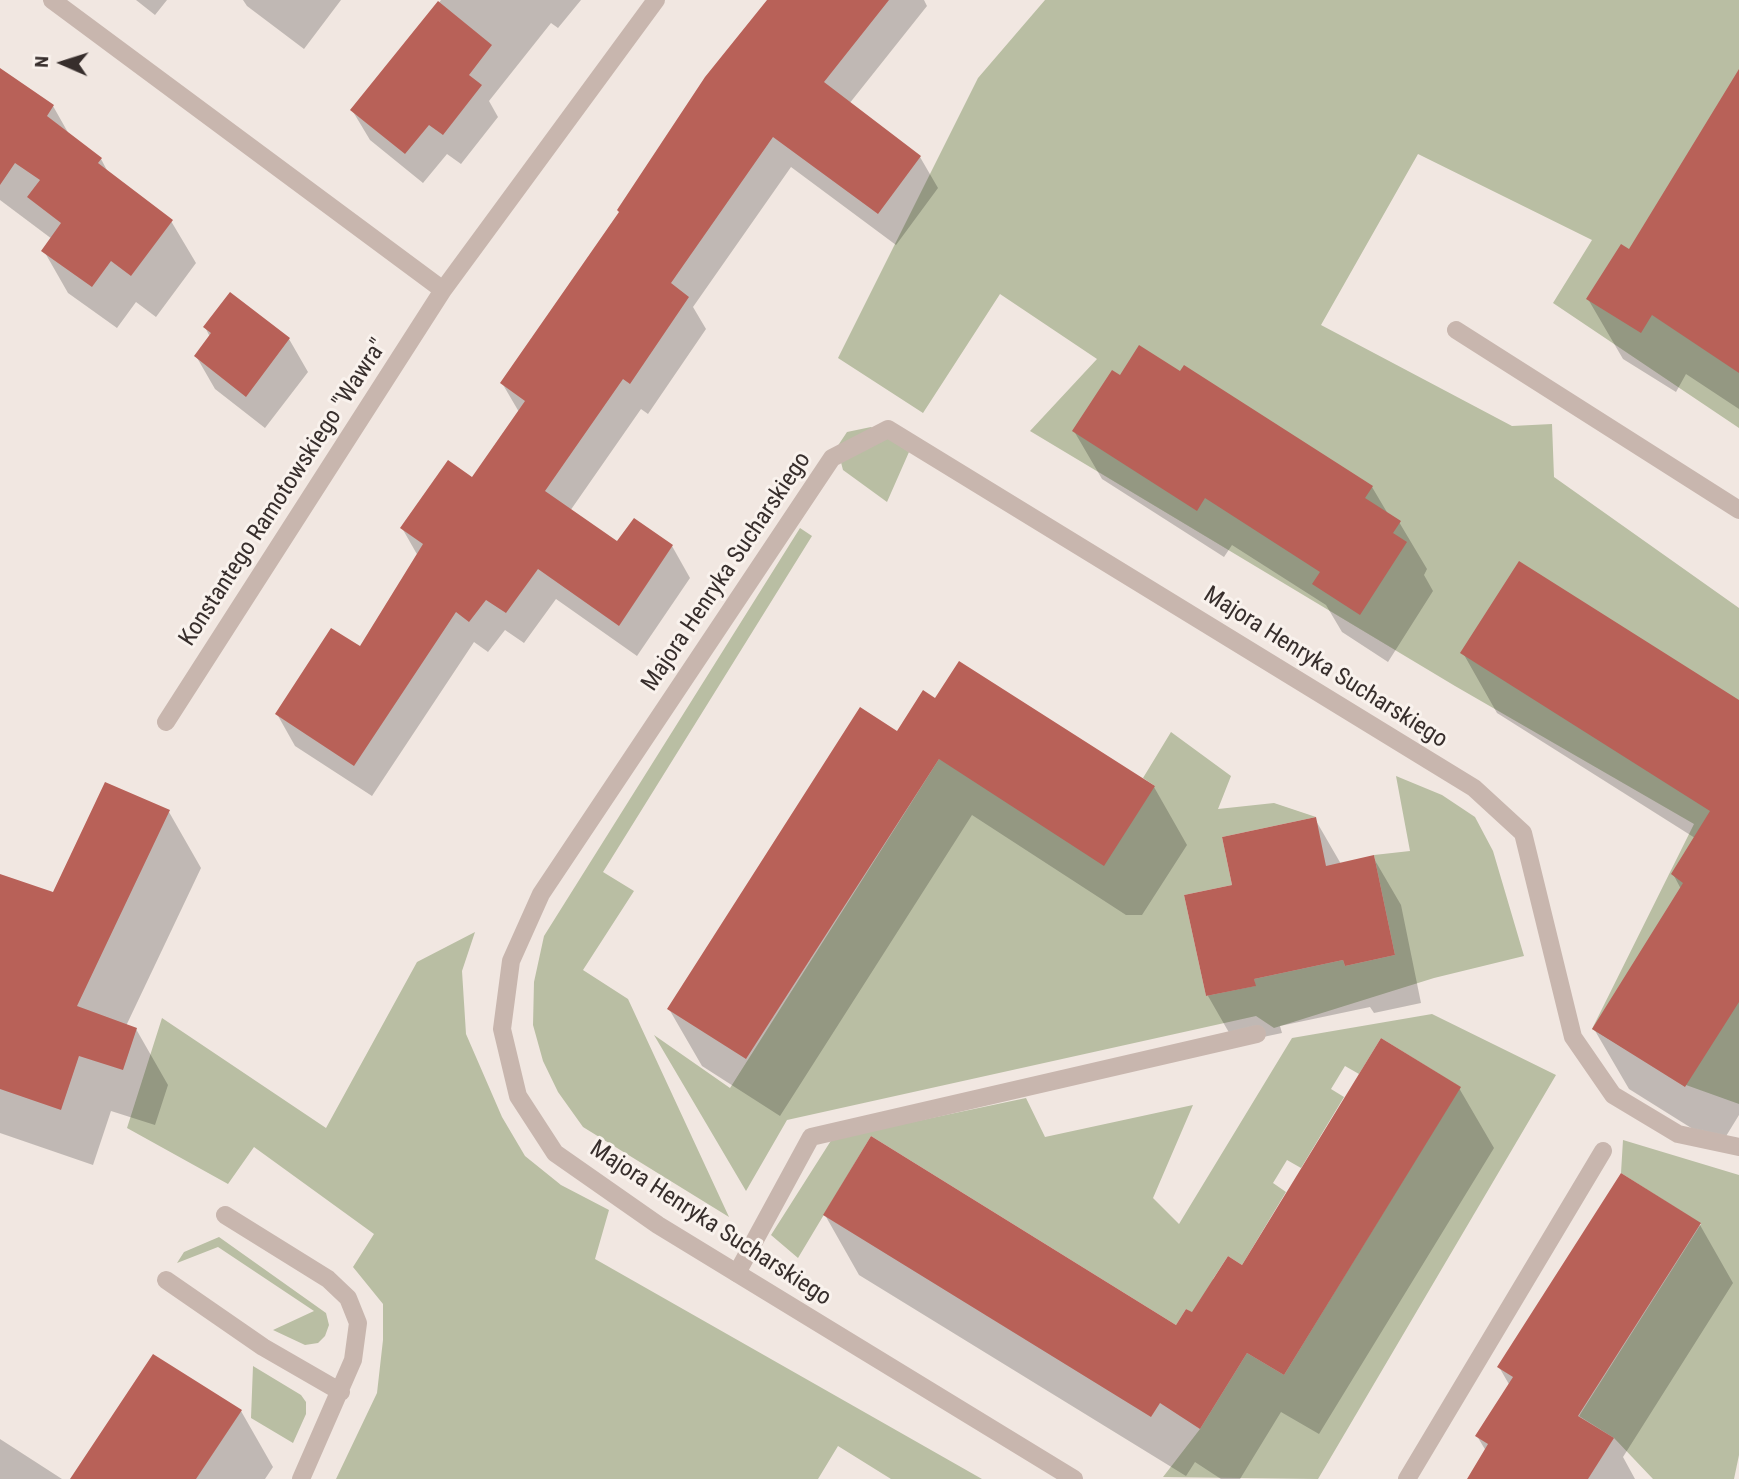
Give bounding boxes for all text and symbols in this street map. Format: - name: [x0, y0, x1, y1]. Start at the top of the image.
- north arrow: [28, 28, 98, 98]
- text: N: [30, 55, 53, 68]
- street label: Konstantego Ramotowskiego "Wawra": [174, 334, 394, 652]
- street label: Majora Henryka Sucharskiego: [636, 447, 818, 697]
- street label: Majora Henryka Sucharskiego: [1198, 581, 1452, 755]
- street label: Majora Henryka Sucharskiego: [584, 1135, 836, 1313]

